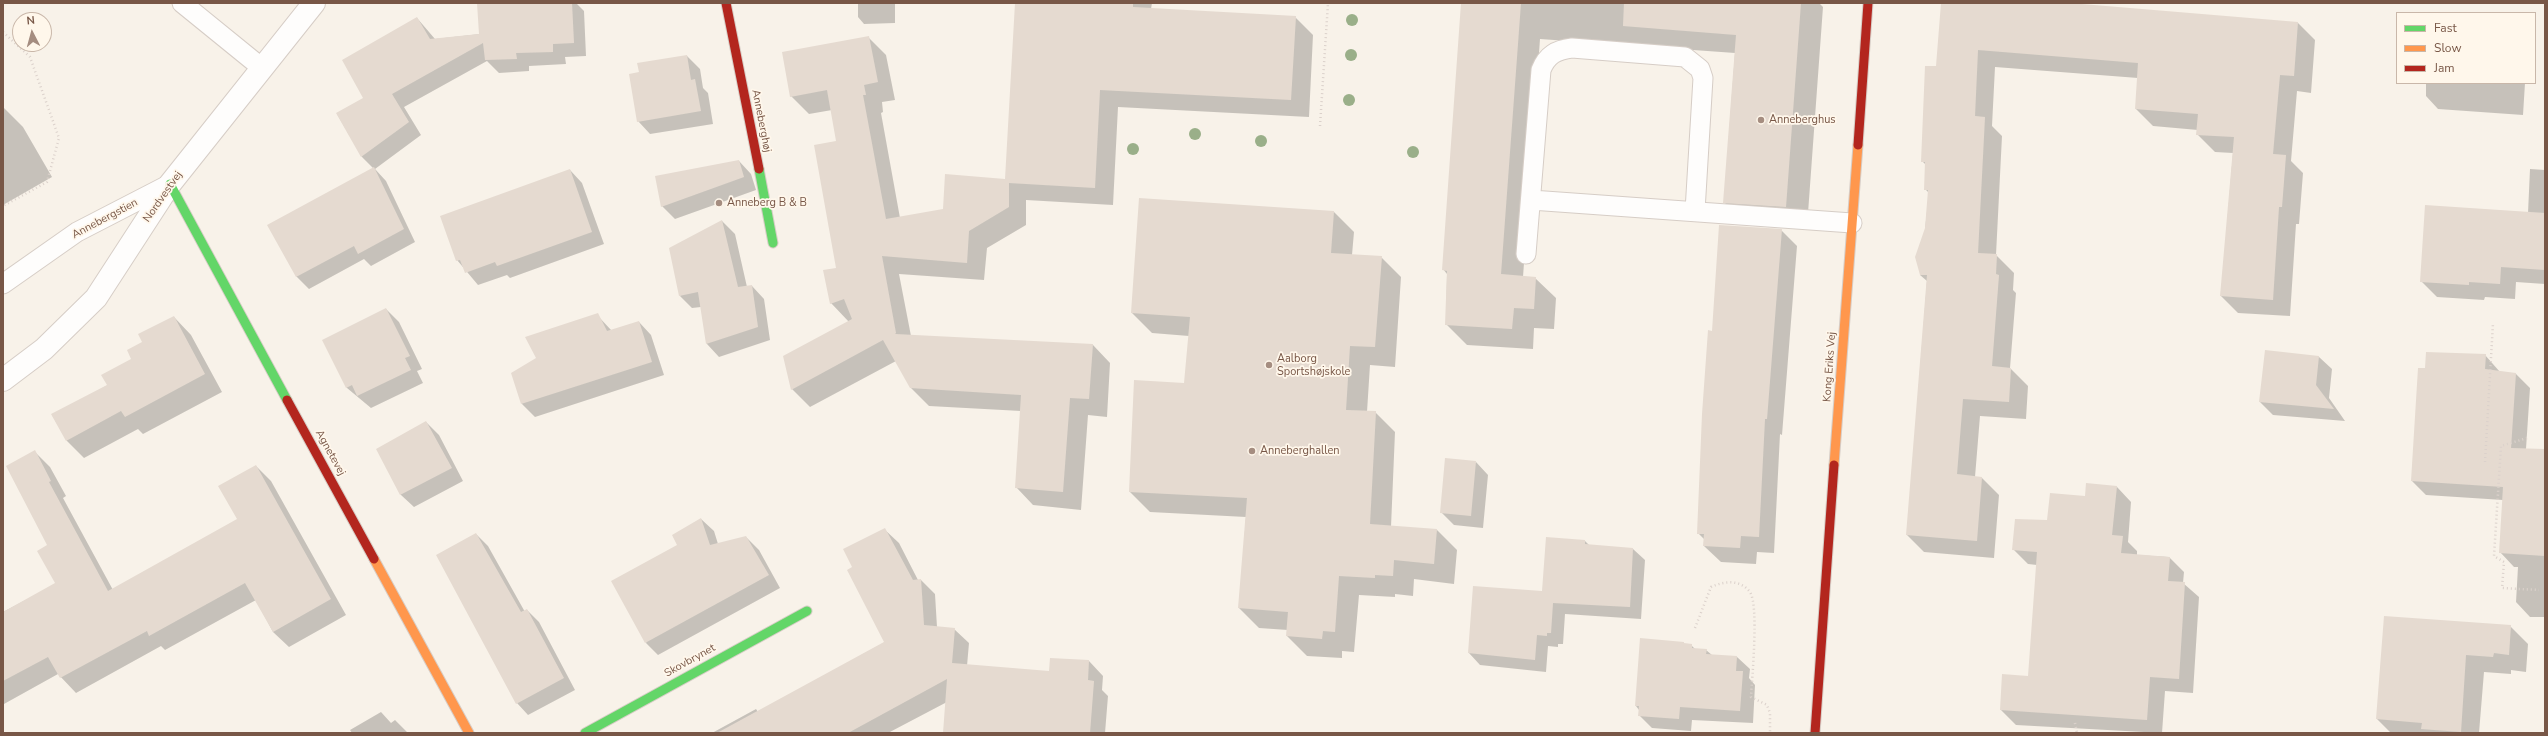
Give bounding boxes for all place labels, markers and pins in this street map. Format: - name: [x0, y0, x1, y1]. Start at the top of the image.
- place label: Anneberghus: [1769, 113, 1836, 127]
- marker: Anneberghus: [1756, 115, 1766, 125]
- place label: Anneberg B & B: [727, 196, 807, 210]
- marker: Anneberg B & B: [714, 198, 724, 208]
- place label: Aalborg Sportshøjskole: [1277, 352, 1350, 378]
- marker: Aalborg Sportshøjskole: [1264, 360, 1274, 370]
- place label: Anneberghallen: [1260, 444, 1340, 458]
- marker: Anneberghallen: [1247, 446, 1257, 456]

